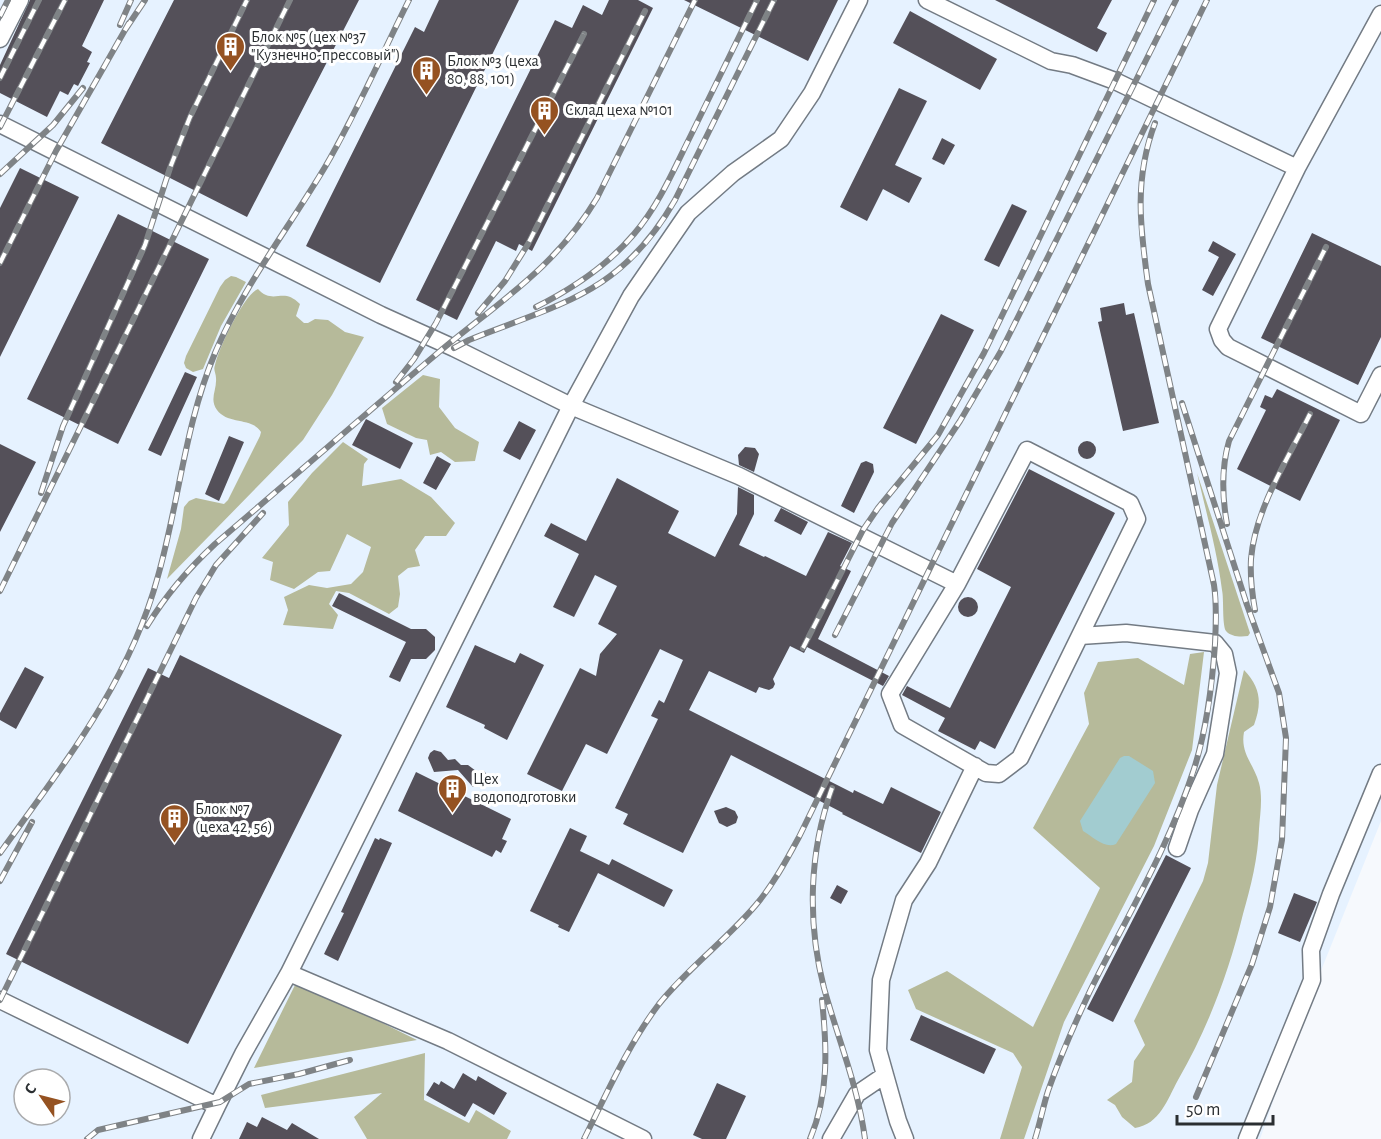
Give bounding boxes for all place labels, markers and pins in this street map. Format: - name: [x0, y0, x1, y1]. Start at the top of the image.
- place label: Блок №5 (цех №37 "Кузнечно-прессовый"): [251, 29, 401, 64]
- building icon: Блок №5 (цех №37 "Кузнечно-прессовый"): [214, 30, 246, 72]
- place label: Блок №3 (цеха 80, 88, 101): [447, 53, 539, 87]
- building icon: Блок №3 (цеха 80, 88, 101): [410, 54, 442, 96]
- building icon: Склад цеха №101: [528, 94, 560, 136]
- place label: Склад цеха №101: [565, 102, 673, 118]
- place label: Цех водоподготовки: [473, 771, 577, 805]
- building icon: Цех водоподготовки: [436, 772, 468, 814]
- place label: Блок №7 (цеха 42, 56): [195, 801, 273, 835]
- building icon: Блок №7 (цеха 42, 56): [158, 802, 190, 844]

